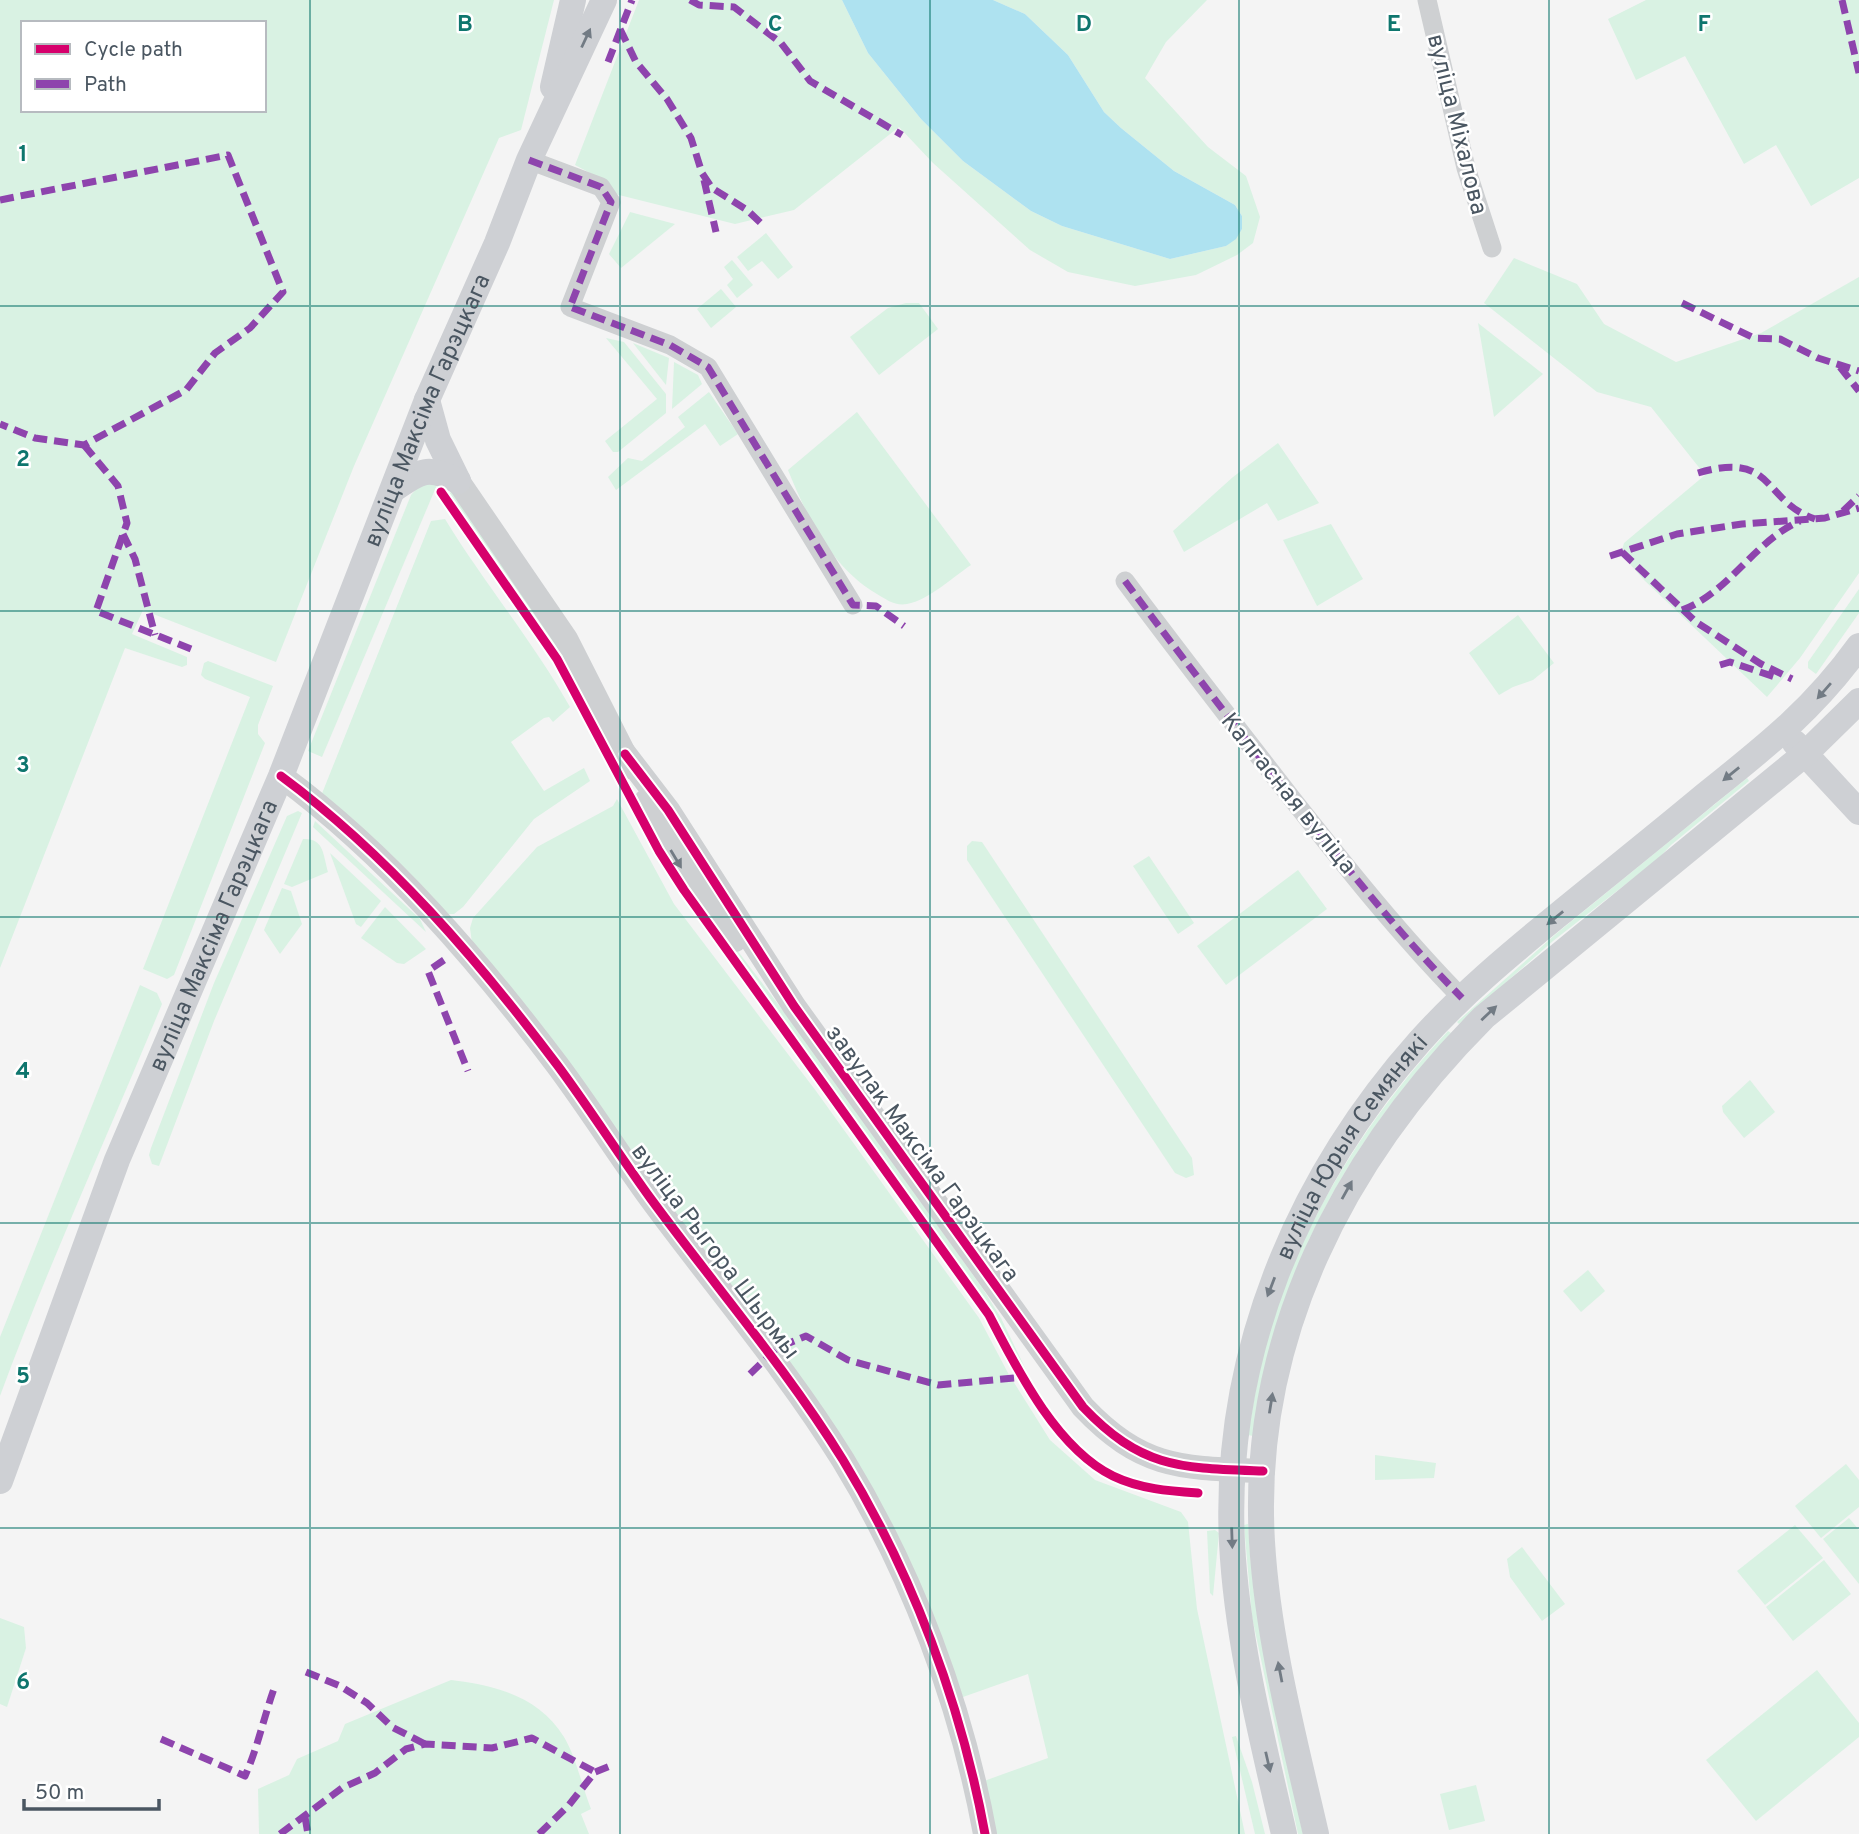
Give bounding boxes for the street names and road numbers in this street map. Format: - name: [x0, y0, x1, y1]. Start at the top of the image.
- street label: вуліца Міхалова: [1419, 31, 1493, 218]
- street label: вуліца Максіма Гарэцкага: [358, 270, 498, 552]
- street label: Калгасная вуліца: [1213, 708, 1362, 881]
- street label: вуліца Максіма Гарэцкага: [144, 796, 286, 1077]
- street label: завулак Максіма Гарэцкага: [818, 1020, 1025, 1289]
- street label: вуліца Юрыя Семянякі: [1271, 1029, 1436, 1265]
- street label: вуліца Рыгора Шырмы: [623, 1138, 805, 1366]

